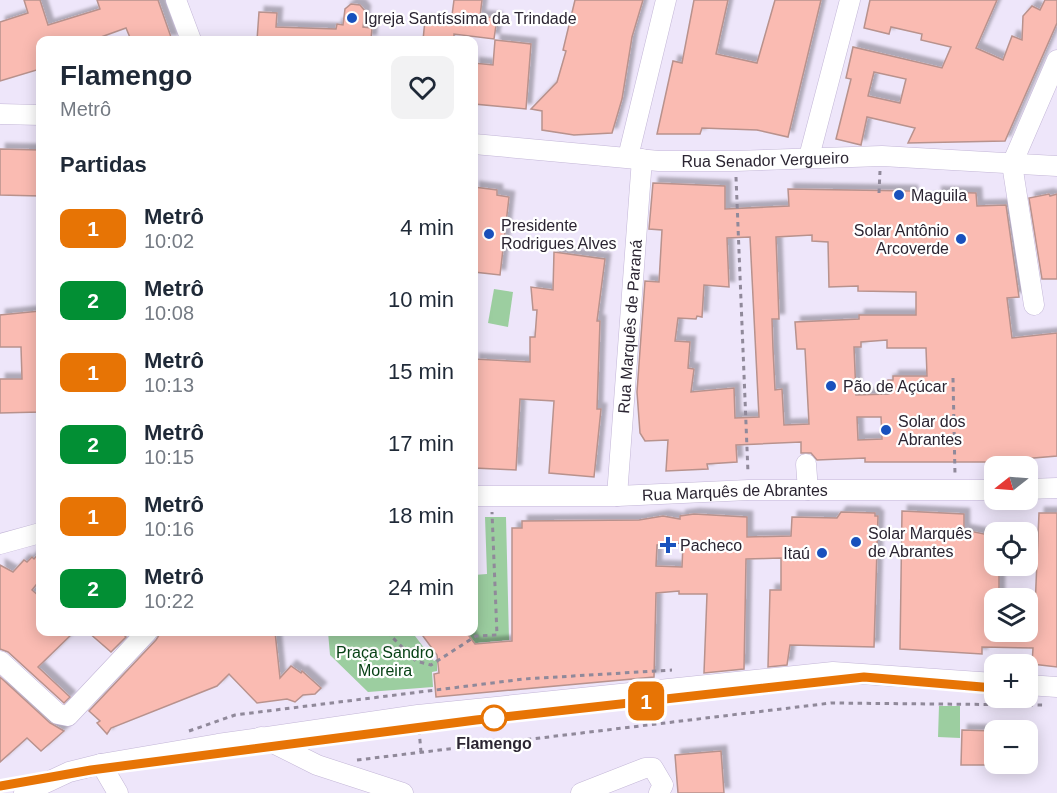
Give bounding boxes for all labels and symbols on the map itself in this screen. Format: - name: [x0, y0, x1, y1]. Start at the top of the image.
- place label: Igreja Santíssima da Trindade: [364, 10, 577, 27]
- marker: Igreja Santíssima da Trindade: [345, 11, 359, 25]
- street label: Rua Senador Vergueiro: [682, 149, 849, 170]
- place label: Maguila: [911, 187, 967, 204]
- marker: Maguila: [892, 188, 906, 202]
- place label: Presidente Rodrigues Alves: [501, 217, 617, 252]
- place label: Solar Antônio Arcoverde: [854, 222, 949, 257]
- marker: Presidente Rodrigues Alves: [482, 227, 496, 241]
- marker: Solar Antônio Arcoverde: [954, 232, 968, 246]
- street label: Rua Marquês de Paraná: [615, 239, 645, 414]
- place label: Pão de Açúcar: [843, 378, 948, 395]
- marker: Pão de Açúcar: [824, 379, 838, 393]
- place label: Solar dos Abrantes: [898, 413, 966, 448]
- marker: Solar dos Abrantes: [879, 423, 893, 437]
- north arrow: [984, 456, 1038, 510]
- street label: Rua Marquês de Abrantes: [642, 481, 828, 503]
- place label: Solar Marquês de Abrantes: [868, 525, 972, 560]
- marker: Solar Marquês de Abrantes: [849, 535, 863, 549]
- place label: Pacheco: [680, 537, 742, 554]
- marker: Pacheco: [661, 538, 675, 552]
- place label: Itaú: [783, 545, 810, 562]
- marker: Itaú: [815, 546, 829, 560]
- park label: Praça Sandro Moreira: [336, 644, 434, 679]
- line badge: 1: [626, 682, 666, 720]
- marker: Flamengo: [481, 705, 507, 731]
- place label: Flamengo: [456, 735, 532, 752]

